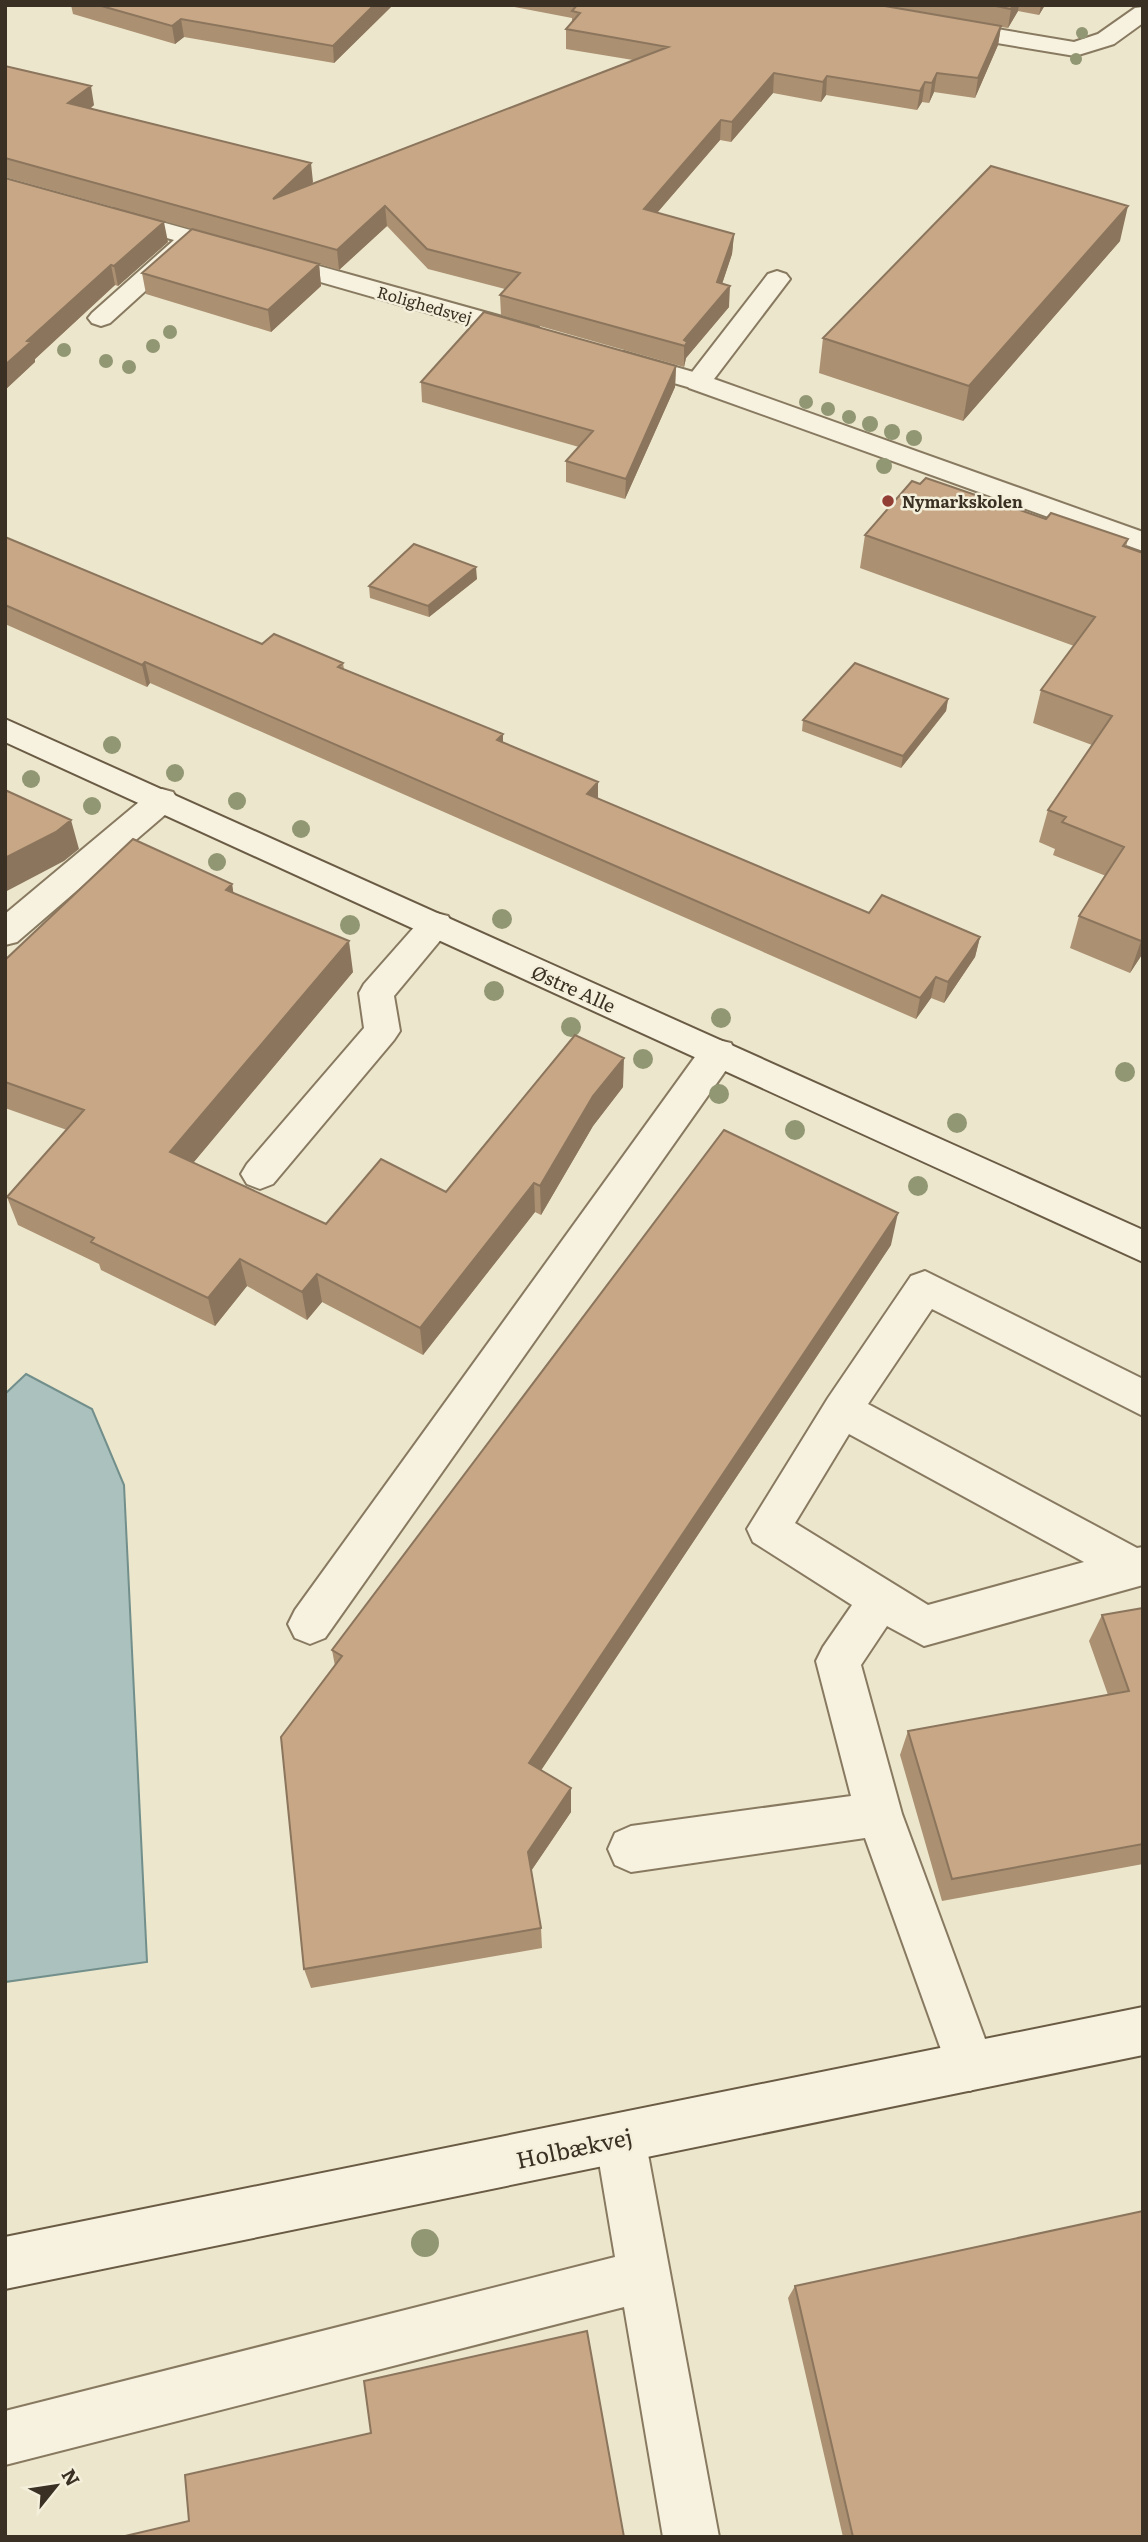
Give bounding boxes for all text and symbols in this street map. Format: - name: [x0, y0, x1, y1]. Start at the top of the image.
- street label: Rolighedsvej: [375, 279, 475, 329]
- place label: Nymarkskolen: [902, 489, 1023, 513]
- marker: Nymarkskolen: [880, 493, 896, 509]
- street label: Østre Alle: [528, 957, 620, 1019]
- street label: Holbækvej: [513, 2118, 635, 2176]
- north arrow: [21, 2451, 91, 2521]
- text: N: [55, 2463, 88, 2491]

